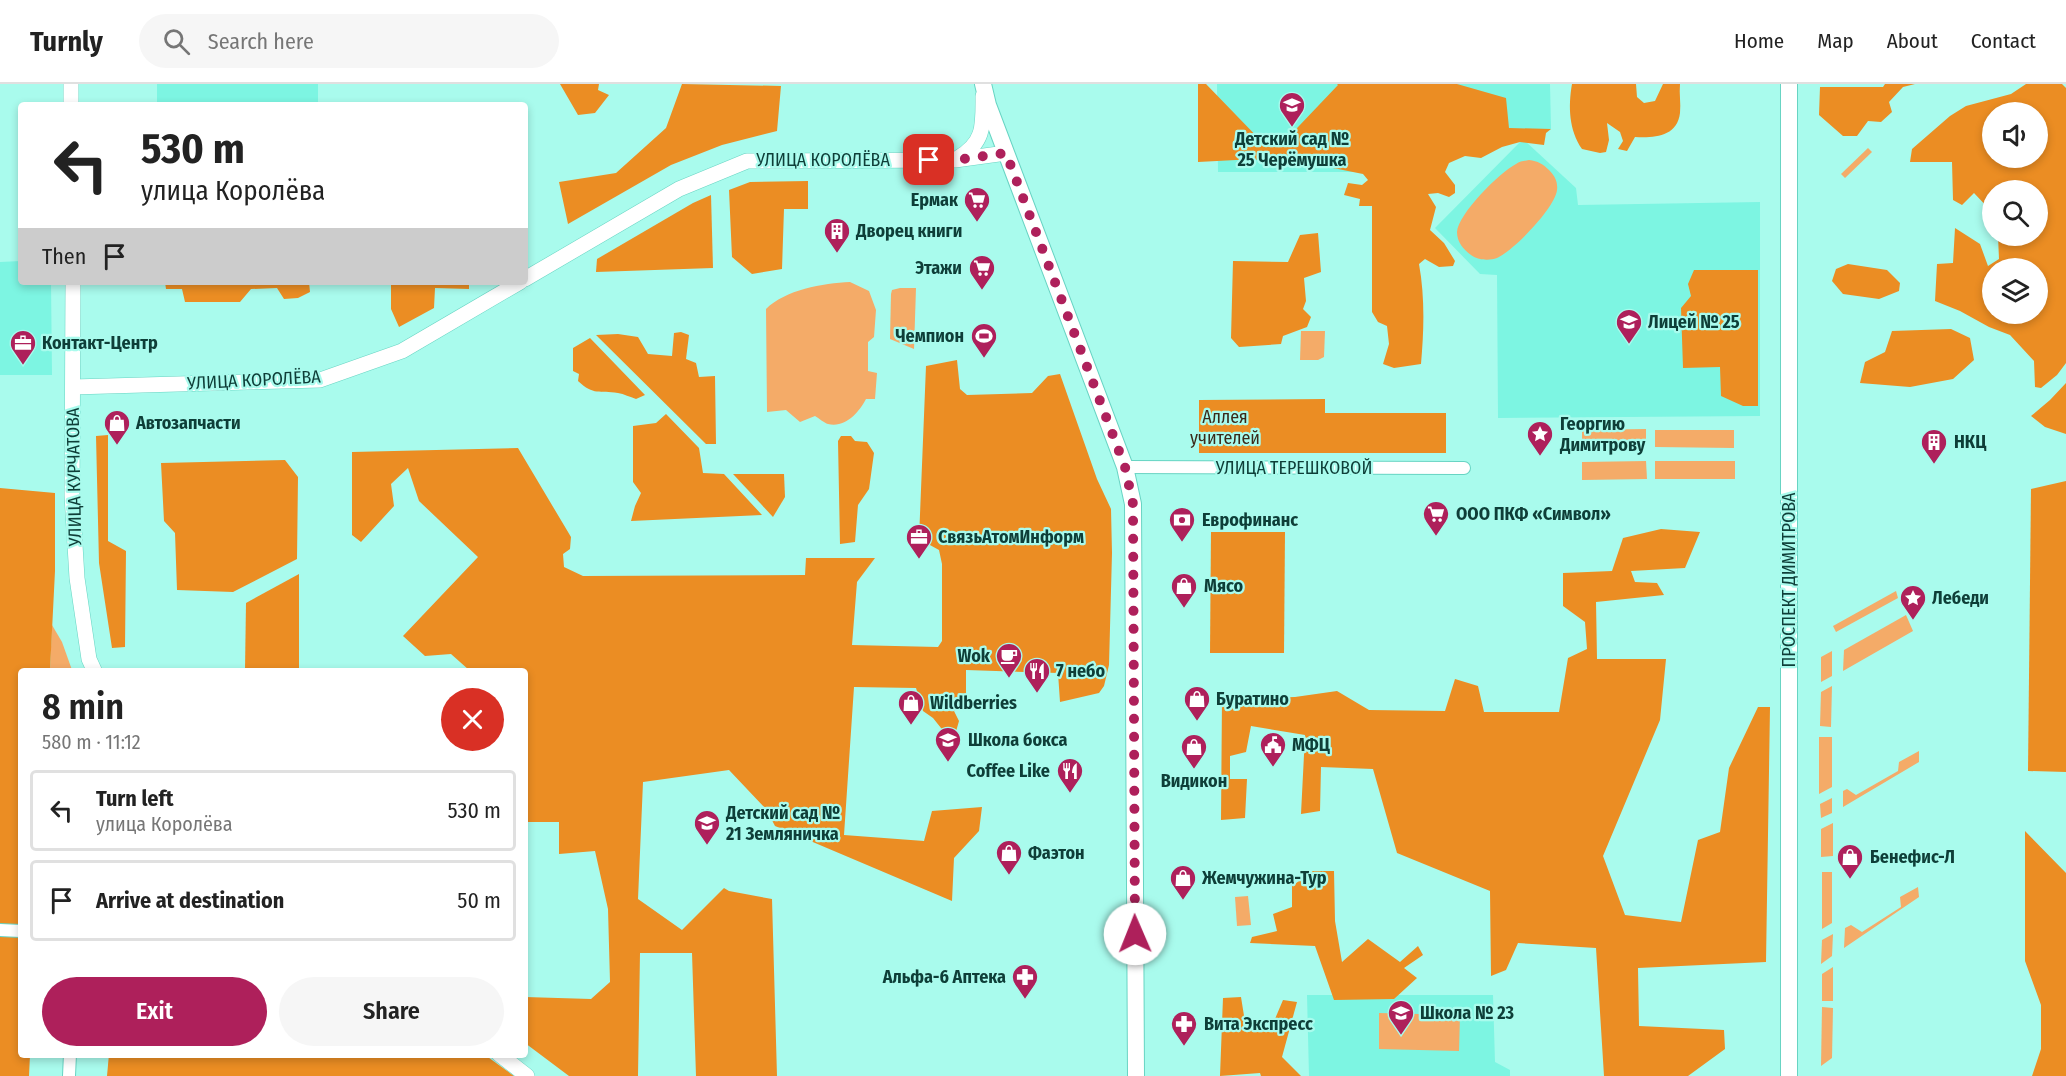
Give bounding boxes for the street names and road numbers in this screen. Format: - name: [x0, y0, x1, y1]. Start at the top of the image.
- street label: УЛИЦА КОРОЛЁВА: [755, 149, 890, 171]
- street label: УЛИЦА КОРОЛЁВА: [186, 365, 322, 395]
- street label: УЛИЦА КУРЧАТОВА: [62, 407, 86, 548]
- street label: УЛИЦА ТЕРЕШКОВОЙ: [1215, 457, 1372, 479]
- street label: ПРОСПЕКТ ДИМИТРОВА: [1778, 492, 1800, 668]

